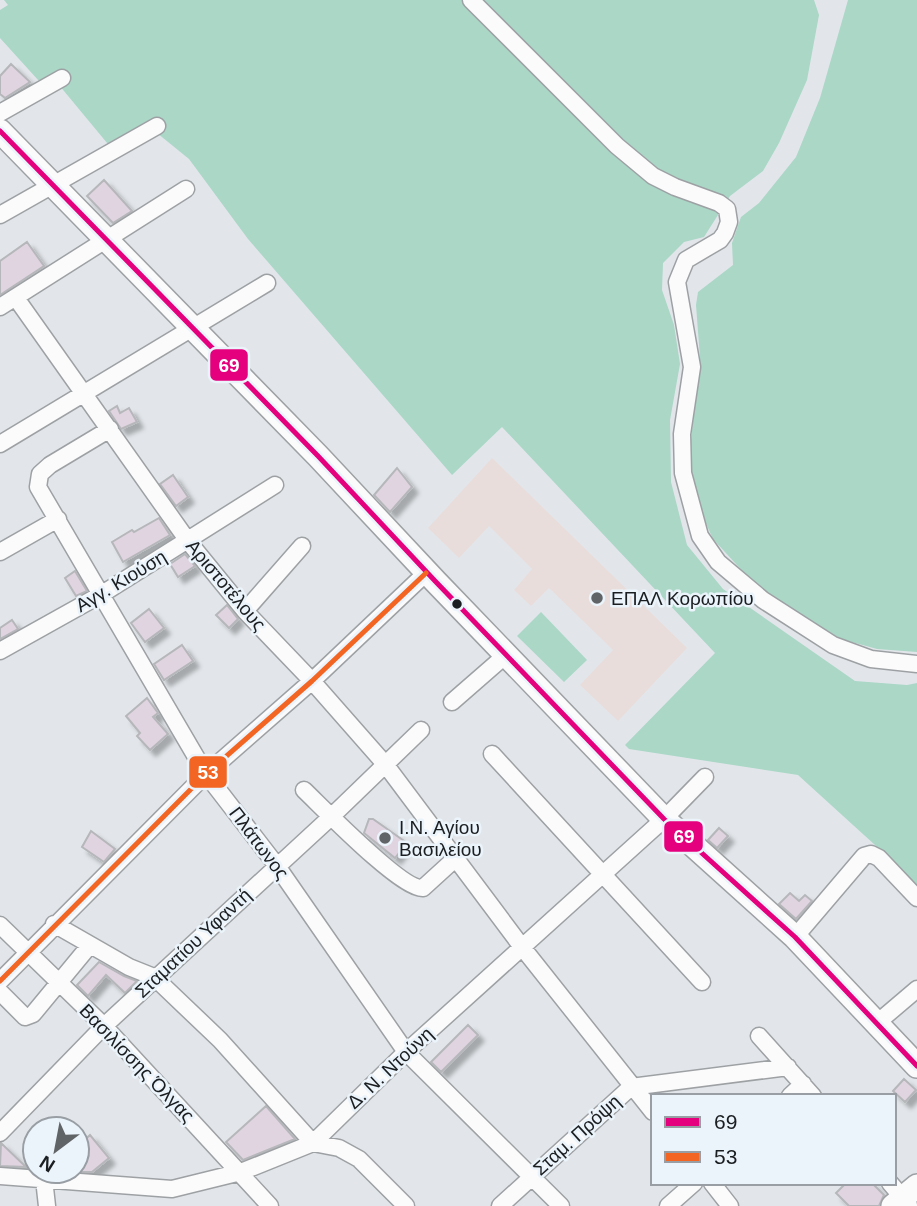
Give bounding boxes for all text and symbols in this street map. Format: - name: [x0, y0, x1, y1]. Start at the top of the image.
- line badge: 69: [209, 348, 249, 382]
- text: 69: [218, 355, 240, 376]
- street label: Αριστοτέλους: [182, 535, 270, 635]
- street label: Αγγ. Κιούση: [72, 546, 170, 616]
- place label: ΕΠΑΛ Κορωπίου: [611, 588, 754, 609]
- marker: ΕΠΑΛ Κορωπίου: [589, 590, 605, 606]
- unlabelled marker: [450, 597, 464, 611]
- line badge: 53: [188, 755, 228, 789]
- text: 53: [197, 762, 219, 783]
- street label: Πλάτωνος: [225, 803, 293, 883]
- place label: Ι.Ν. Αγίου Βασιλείου: [399, 817, 482, 860]
- line badge: 69: [663, 820, 704, 853]
- text: 69: [673, 826, 695, 847]
- marker: Ι.Ν. Αγίου Βασιλείου: [377, 830, 393, 846]
- street label: Σταματίου Υφαντή: [131, 884, 255, 1002]
- street label: Βασιλίσσης Όλγας: [75, 1000, 199, 1126]
- street label: Δ. Ν. Ντούνη: [343, 1023, 437, 1113]
- street label: Σταμ. Πρόψη: [529, 1090, 625, 1180]
- legend: [651, 1094, 896, 1185]
- text: 69: [714, 1110, 737, 1133]
- north arrow: [21, 1115, 91, 1185]
- text: 53: [714, 1145, 737, 1168]
- text: N: [36, 1151, 59, 1177]

